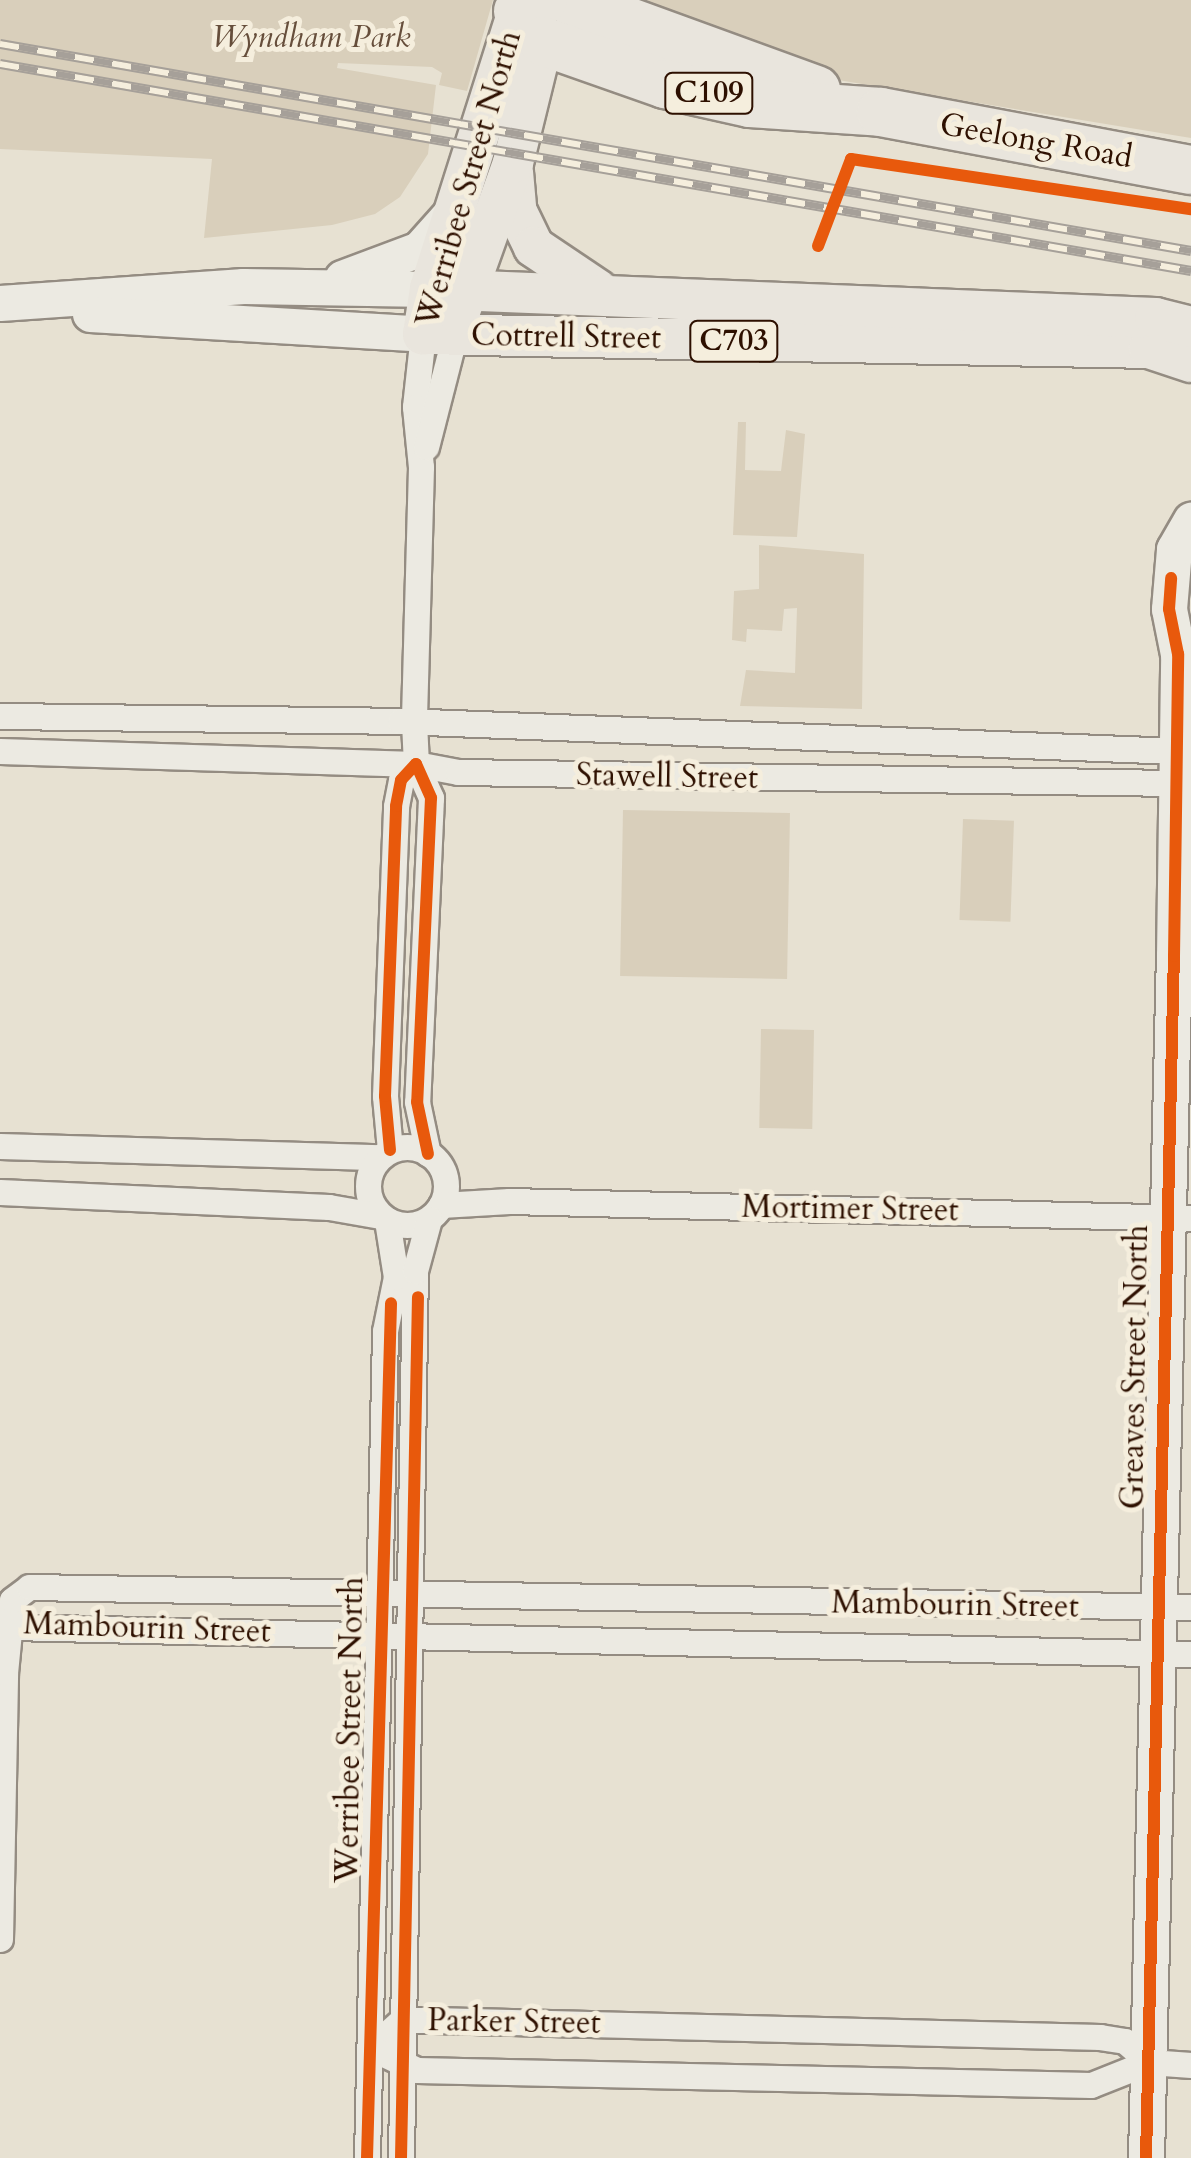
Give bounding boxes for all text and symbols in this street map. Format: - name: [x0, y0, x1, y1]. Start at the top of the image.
- park label: Wyndham Park: [211, 18, 411, 56]
- street label: Werribee Street North: [408, 26, 530, 332]
- road number: C109: [664, 68, 754, 118]
- street label: Geelong Road: [937, 105, 1135, 177]
- street label: Cottrell Street: [471, 316, 661, 358]
- road number: C703: [689, 316, 779, 366]
- street label: Stawell Street: [576, 756, 758, 798]
- street label: Mortimer Street: [741, 1188, 959, 1230]
- street label: Greaves Street North: [1113, 1224, 1157, 1510]
- street label: Werribee Street North: [328, 1576, 372, 1884]
- street label: Mambourin Street: [831, 1584, 1079, 1626]
- street label: Mambourin Street: [23, 1604, 271, 1652]
- street label: Parker Street: [427, 2001, 601, 2043]

